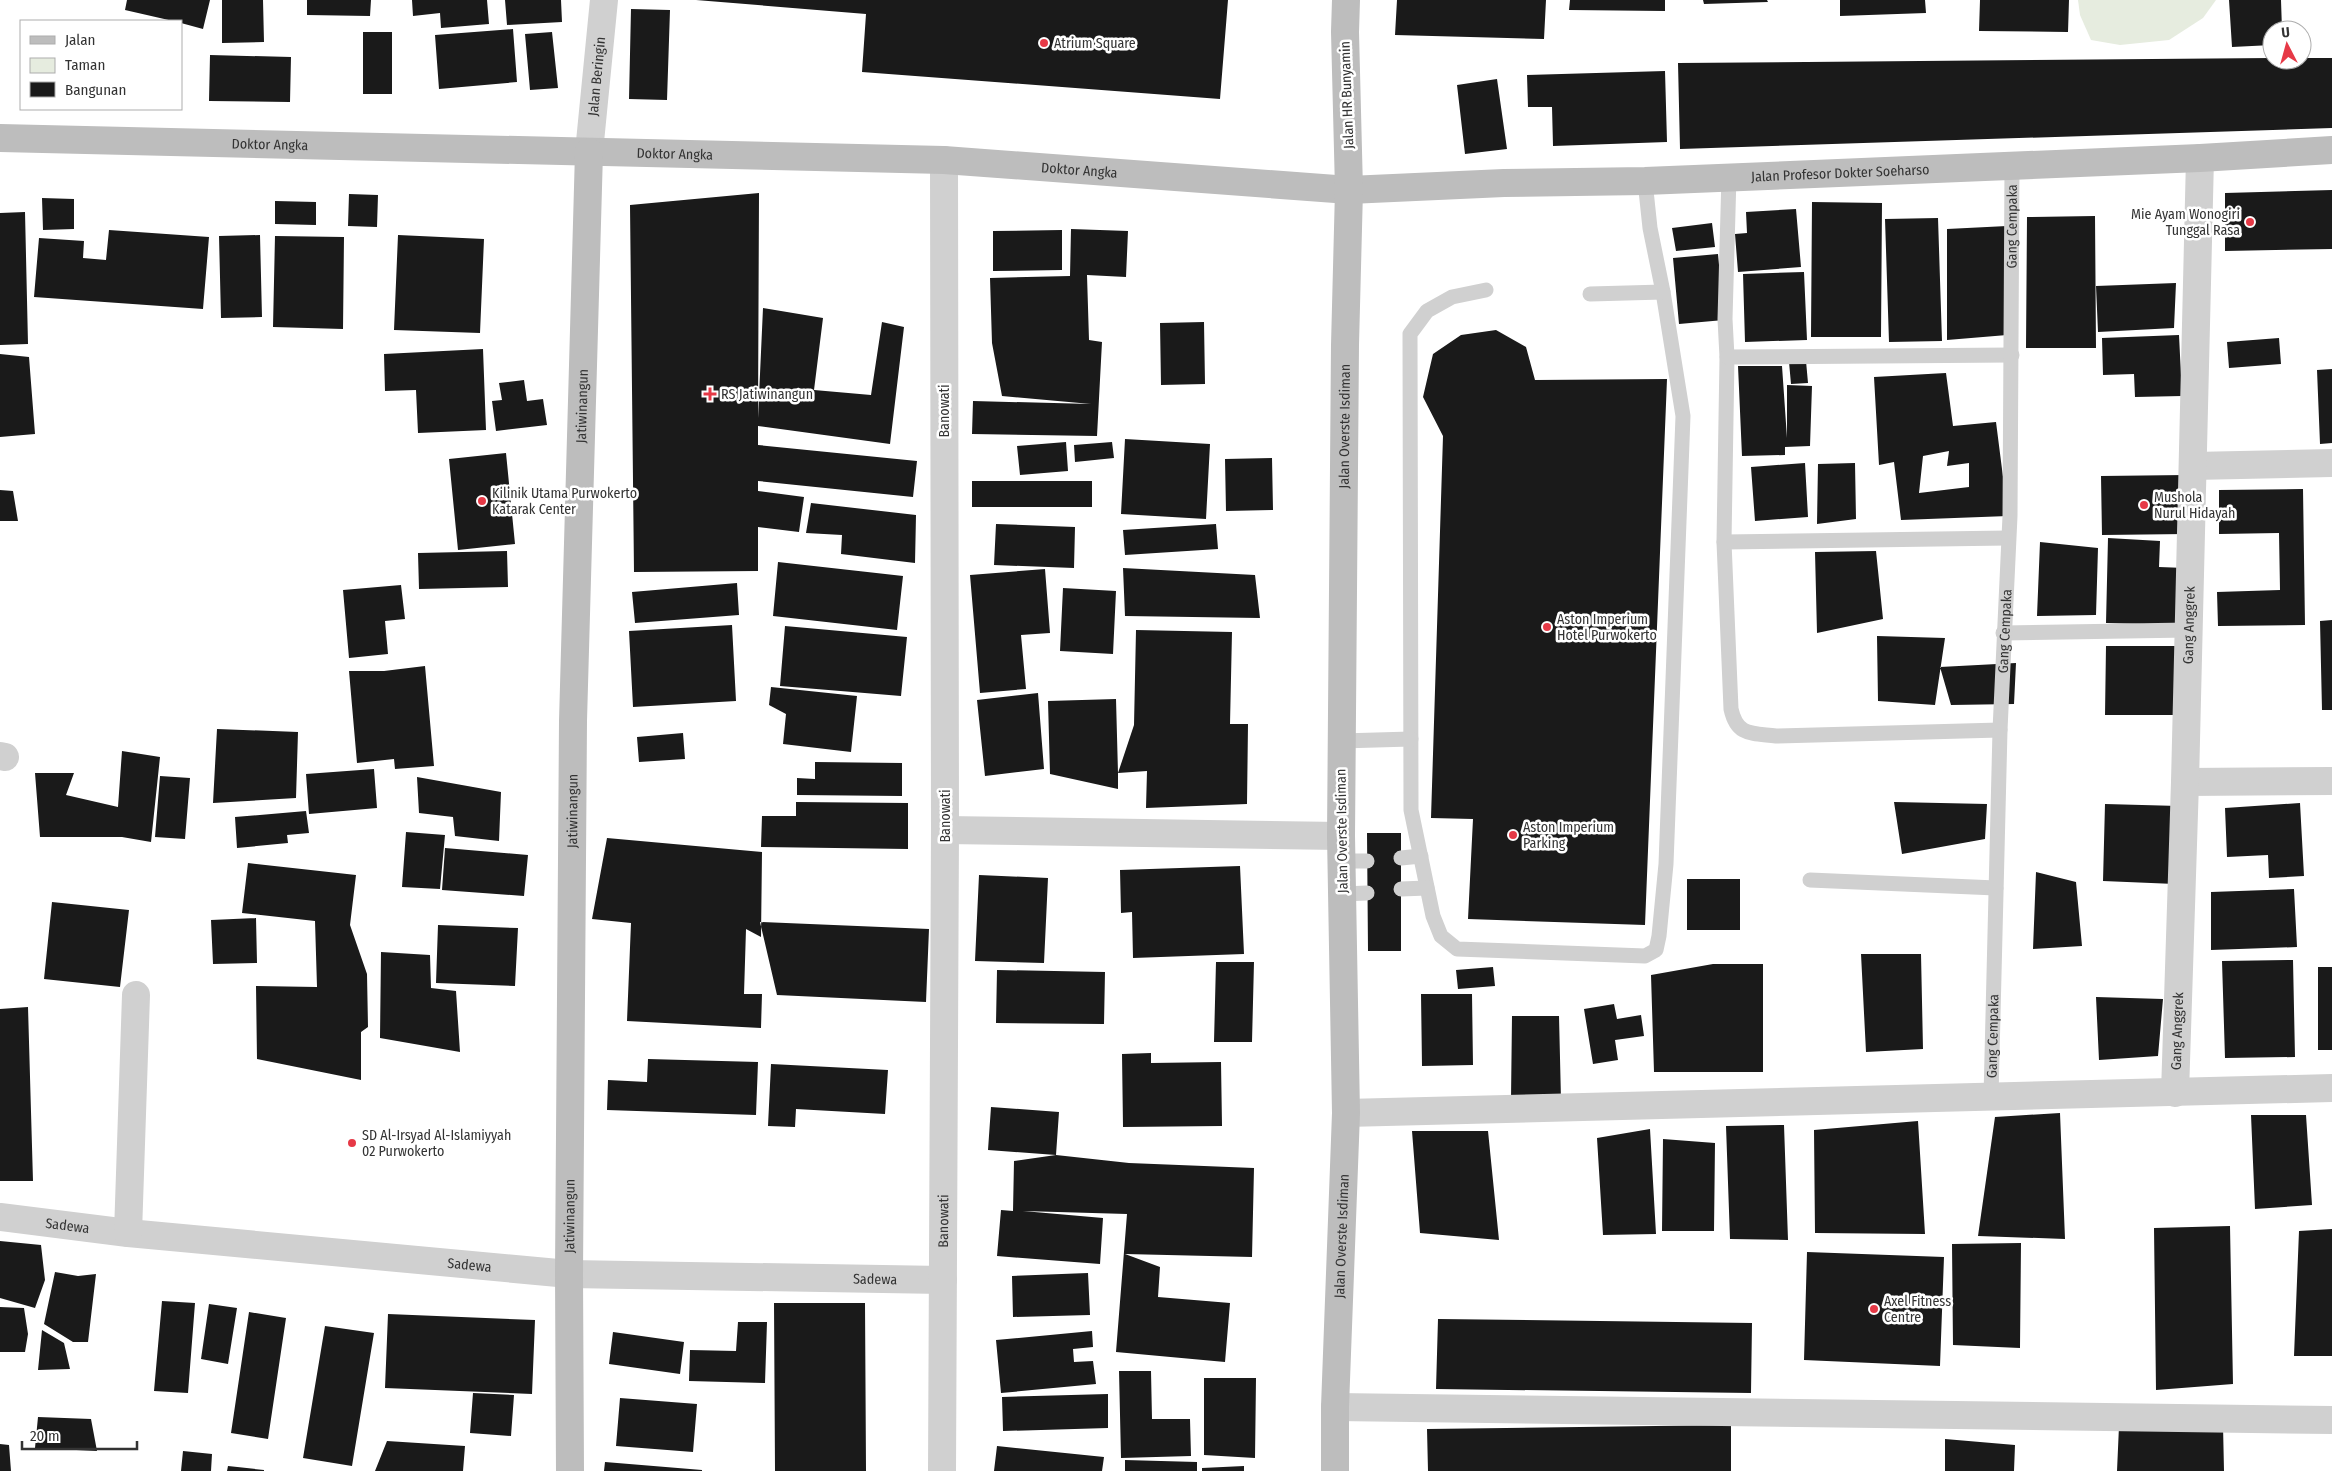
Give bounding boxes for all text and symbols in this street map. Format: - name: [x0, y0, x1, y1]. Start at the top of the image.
- legend: [20, 20, 182, 110]
- north arrow: [2262, 20, 2312, 70]
- text: U: [2281, 24, 2291, 41]
- text: Jalan: [65, 31, 95, 49]
- place label: Atrium Square: [1054, 35, 1136, 52]
- street label: Jalan Beringin: [584, 36, 609, 117]
- marker: Atrium Square: [1038, 37, 1050, 49]
- street label: Jalan HR Bunyamin: [1337, 41, 1357, 149]
- text: Taman: [65, 56, 105, 74]
- text: Bangunan: [65, 81, 126, 99]
- street label: Doktor Angka: [231, 135, 309, 154]
- street label: Doktor Angka: [636, 144, 713, 163]
- street label: Doktor Angka: [1041, 159, 1118, 181]
- street label: Jalan Profesor Dokter Soeharso: [1751, 161, 1930, 185]
- street label: Gang Cempaka: [2003, 184, 2020, 268]
- place label: Mie Ayam Wonogiri Tunggal Rasa: [2131, 206, 2240, 239]
- marker: Mie Ayam Wonogiri Tunggal Rasa: [2244, 216, 2256, 228]
- street label: Jalan Overste Isdiman: [1335, 364, 1353, 489]
- street label: Jatiwinangun: [572, 369, 591, 444]
- street label: Banowati: [936, 384, 953, 438]
- place label: RS Jatiwinangun: [721, 386, 813, 403]
- marker: RS Jatiwinangun: [703, 387, 717, 401]
- place label: Kilinik Utama Purwokerto Katarak Center: [492, 485, 637, 518]
- place label: Mushola Nurul Hidayah: [2154, 489, 2235, 522]
- marker: Kilinik Utama Purwokerto Katarak Center: [476, 495, 488, 507]
- marker: Mushola Nurul Hidayah: [2138, 499, 2150, 511]
- street label: Gang Anggrek: [2179, 585, 2198, 664]
- street label: Gang Cempaka: [1994, 589, 2015, 674]
- place label: Aston Imperium Hotel Purwokerto: [1557, 611, 1657, 644]
- marker: Aston Imperium Hotel Purwokerto: [1541, 621, 1553, 633]
- street label: Jalan Overste Isdiman: [1332, 769, 1352, 893]
- street label: Jatiwinangun: [564, 774, 581, 848]
- street label: Banowati: [937, 789, 954, 843]
- place label: Aston Imperium Parking: [1523, 819, 1614, 852]
- marker: Aston Imperium Parking: [1507, 829, 1519, 841]
- street label: Gang Anggrek: [2167, 991, 2187, 1070]
- street label: Gang Cempaka: [1983, 994, 2002, 1078]
- place label: SD Al-Irsyad Al-Islamiyyah 02 Purwokerto: [362, 1127, 511, 1160]
- marker: SD Al-Irsyad Al-Islamiyyah 02 Purwokerto: [346, 1137, 358, 1149]
- street label: Jalan Overste Isdiman: [1331, 1173, 1352, 1299]
- street label: Jatiwinangun: [561, 1179, 578, 1253]
- street label: Banowati: [935, 1194, 952, 1248]
- street label: Sadewa: [45, 1214, 91, 1237]
- street label: Sadewa: [447, 1254, 492, 1275]
- street label: Sadewa: [853, 1270, 897, 1288]
- place label: Axel Fitness Centre: [1884, 1293, 1951, 1326]
- marker: Axel Fitness Centre: [1868, 1303, 1880, 1315]
- scale bar: [22, 1418, 138, 1450]
- text: 20 m: [30, 1427, 60, 1445]

